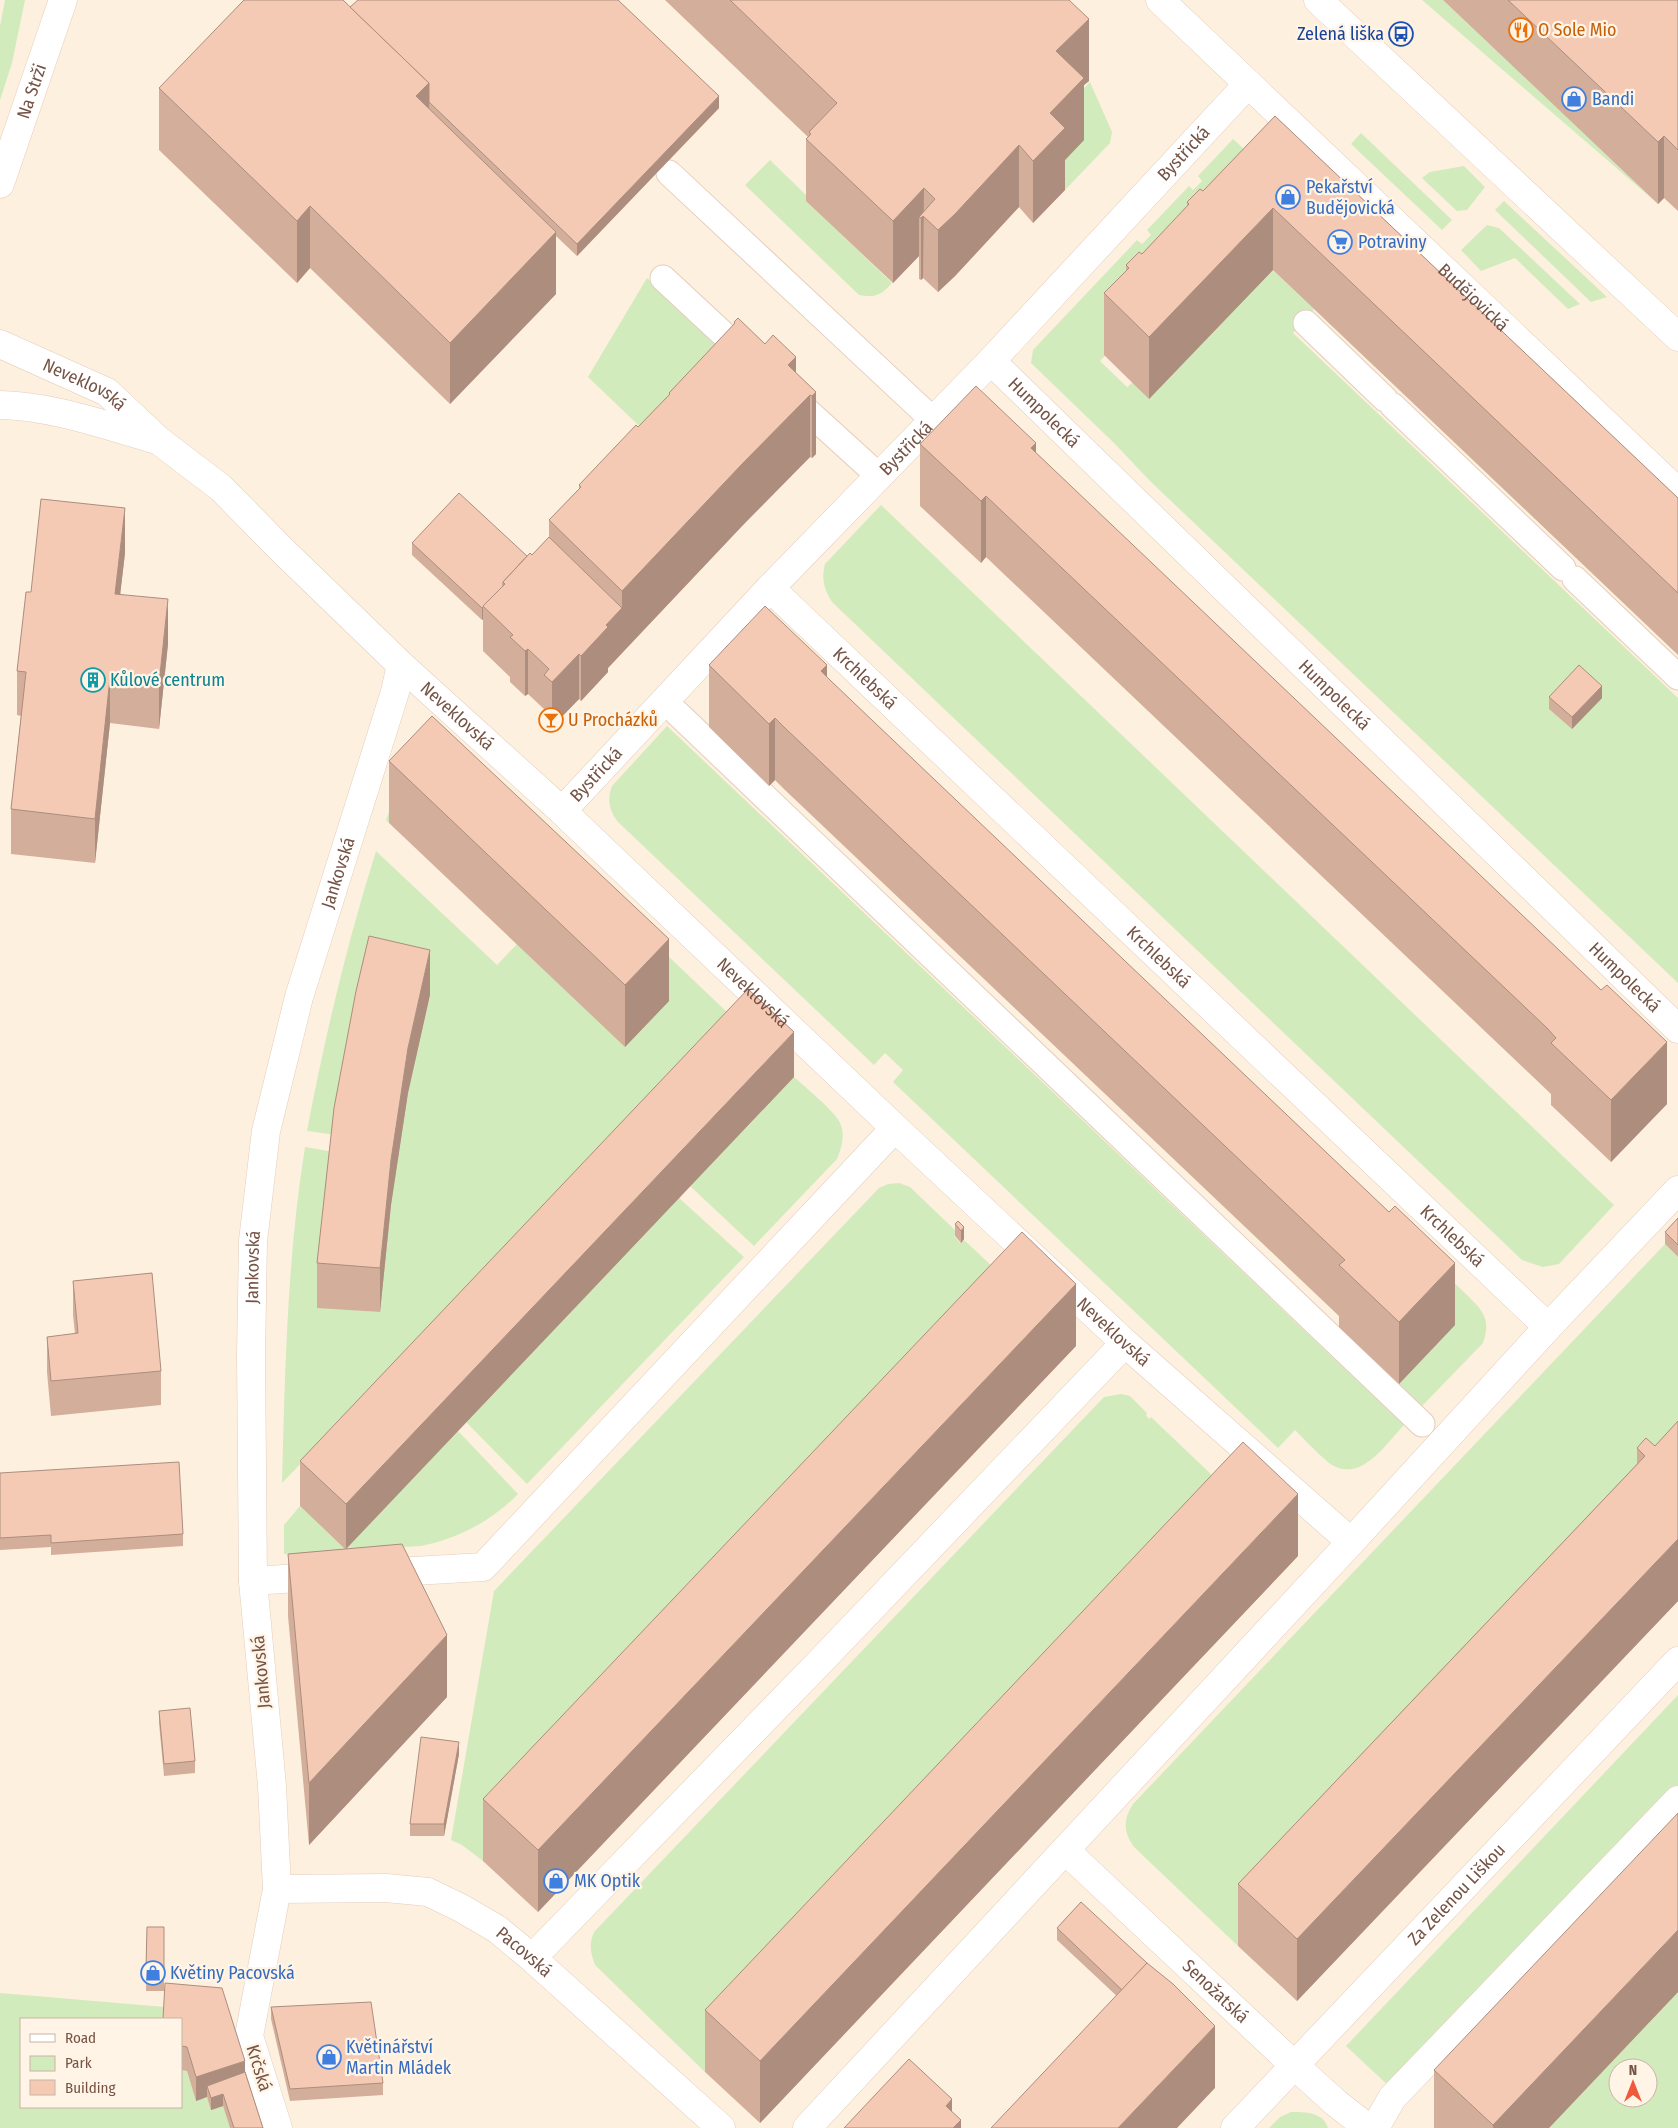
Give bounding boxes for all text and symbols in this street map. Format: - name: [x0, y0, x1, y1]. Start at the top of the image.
- restaurant icon: O Sole Mio: [1508, 17, 1534, 43]
- place label: O Sole Mio: [1538, 19, 1617, 41]
- bus stop icon: Zelená liška: [1388, 21, 1414, 47]
- place label: Zelená liška: [1297, 23, 1384, 45]
- street label: Na Strži: [12, 61, 51, 122]
- shop icon: Bandi: [1561, 86, 1587, 112]
- place label: Bandi: [1592, 88, 1634, 110]
- street label: Bystřická: [1153, 121, 1215, 185]
- place label: Pekařství Budějovická: [1306, 176, 1395, 219]
- shop icon: Pekařství Budějovická: [1275, 184, 1301, 210]
- supermarket icon: Potraviny: [1327, 229, 1353, 255]
- place label: Potraviny: [1358, 231, 1426, 253]
- street label: Budějovická: [1433, 259, 1513, 336]
- street label: Neveklovská: [39, 354, 131, 416]
- street label: Humpolecká: [1004, 373, 1085, 452]
- street label: Bystřická: [875, 416, 937, 480]
- street label: Krchlebská: [828, 643, 902, 714]
- street label: Humpolecká: [1294, 655, 1375, 735]
- building icon: Kůlové centrum: [80, 667, 106, 693]
- place label: Kůlové centrum: [110, 669, 225, 691]
- street label: Neveklovská: [416, 677, 499, 755]
- bar icon: U Procházků: [538, 707, 564, 733]
- place label: U Procházků: [568, 709, 658, 731]
- street label: Bystřická: [565, 742, 627, 806]
- street label: Jankovská: [317, 834, 360, 911]
- street label: Krchlebská: [1122, 922, 1195, 993]
- street label: Humpolecká: [1584, 937, 1665, 1017]
- street label: Neveklovská: [712, 953, 794, 1032]
- street label: Krchlebská: [1416, 1200, 1489, 1272]
- street label: Jankovská: [241, 1229, 265, 1304]
- street label: Neveklovská: [1072, 1293, 1155, 1371]
- street label: Jankovská: [247, 1634, 275, 1709]
- street label: Za Zelenou Liškou: [1403, 1839, 1510, 1950]
- shop icon: MK Optik: [543, 1868, 569, 1894]
- place label: MK Optik: [574, 1870, 641, 1892]
- street label: Pacovská: [492, 1922, 557, 1982]
- street label: Senožatská: [1178, 1955, 1253, 2028]
- shop icon: Květiny Pacovská: [140, 1960, 166, 1986]
- place label: Květiny Pacovská: [170, 1962, 295, 1984]
- legend: [20, 2018, 182, 2108]
- text: Road: [65, 2029, 96, 2047]
- place label: Květinářství Martin Mládek: [346, 2036, 452, 2079]
- street label: Krčská: [242, 2042, 277, 2094]
- shop icon: Květinářství Martin Mládek: [316, 2044, 342, 2070]
- text: Park: [65, 2054, 92, 2072]
- north arrow: [1608, 2058, 1658, 2108]
- text: N: [1629, 2062, 1637, 2079]
- text: Building: [65, 2079, 116, 2097]

